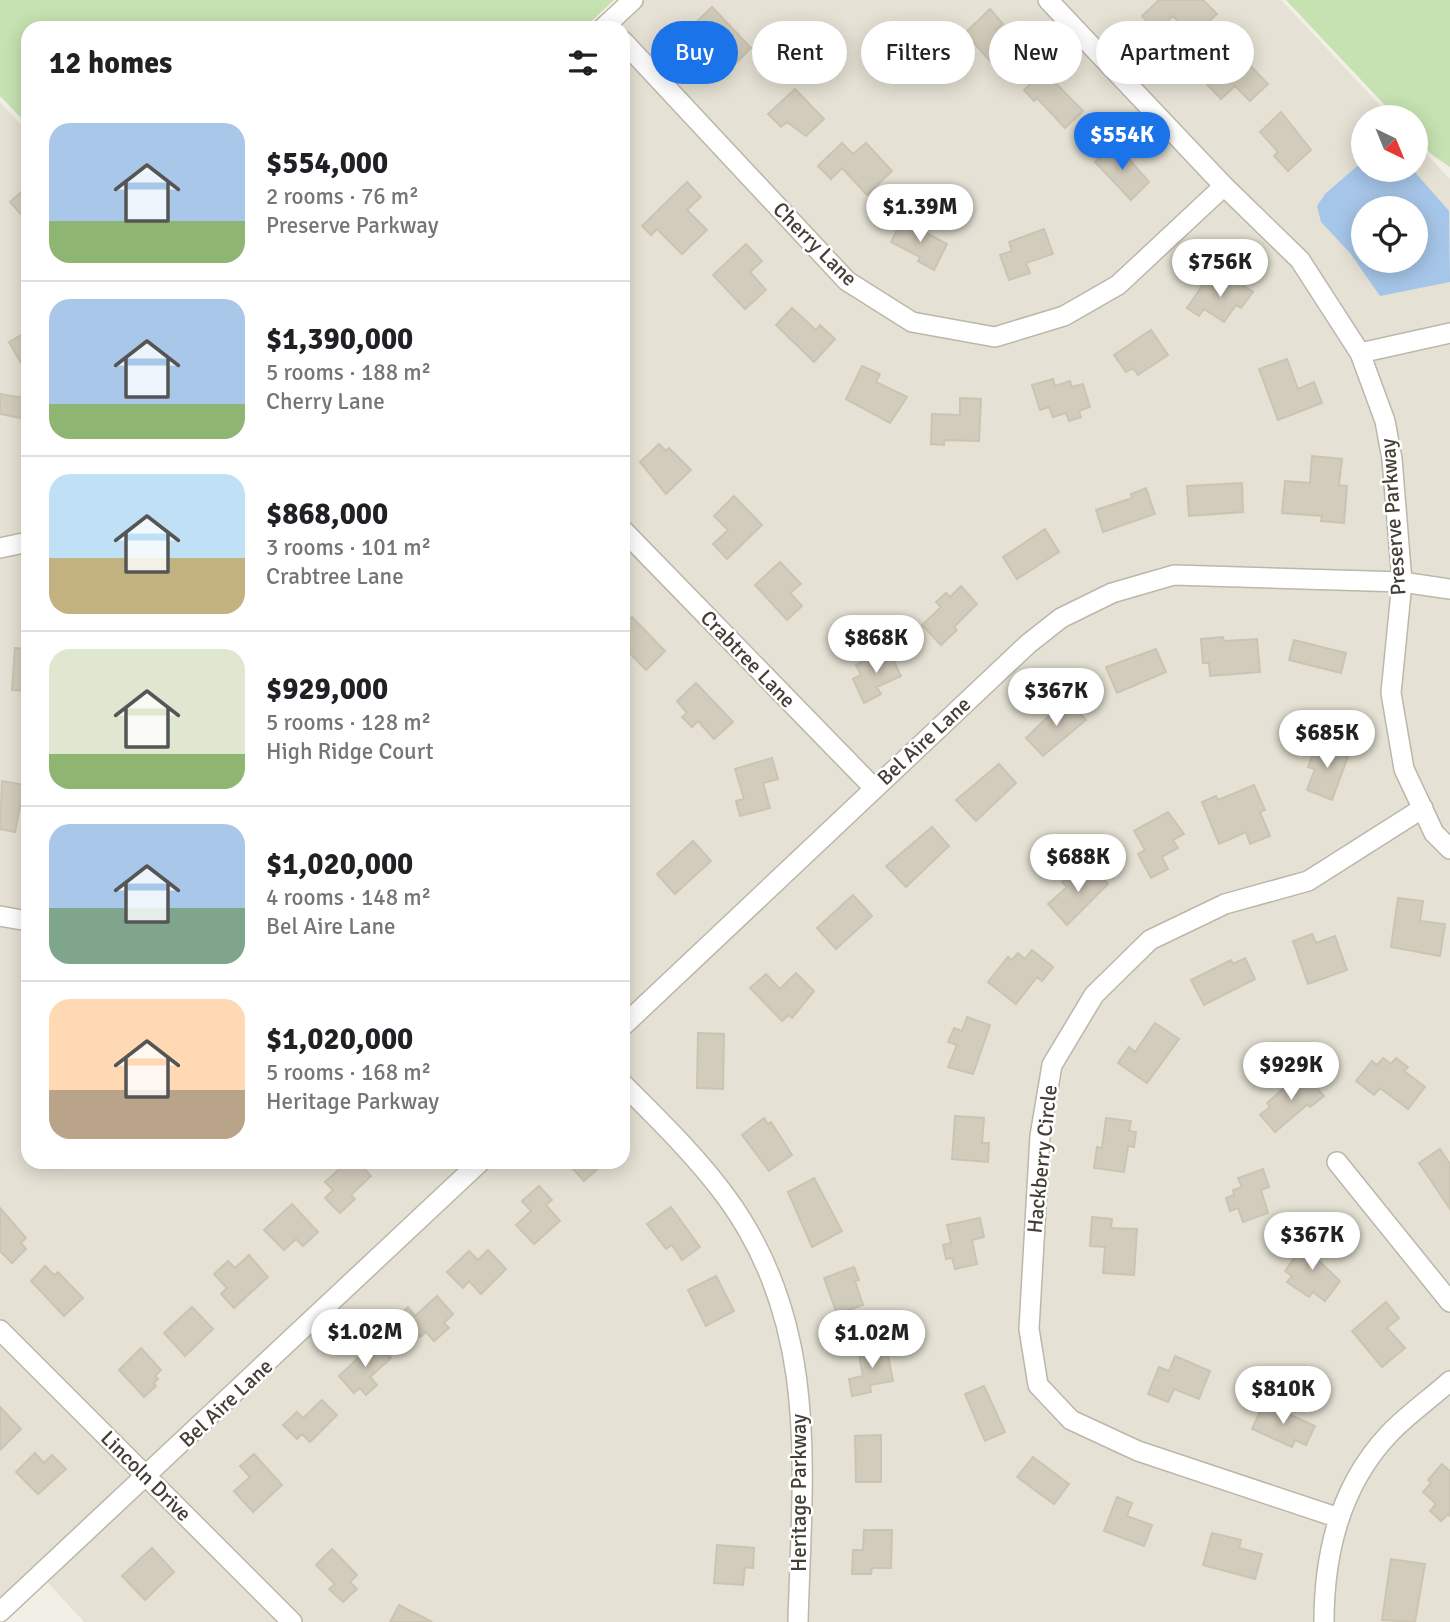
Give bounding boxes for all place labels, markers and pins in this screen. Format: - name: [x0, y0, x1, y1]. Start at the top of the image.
- pin: $554K: [1073, 113, 1171, 172]
- pin: $1.39M: [863, 184, 977, 244]
- pin: $756K: [1171, 240, 1269, 299]
- pin: $868K: [827, 616, 925, 675]
- pin: $367K: [1007, 668, 1105, 728]
- pin: $685K: [1278, 710, 1376, 770]
- pin: $688K: [1029, 834, 1127, 894]
- pin: $929K: [1242, 1042, 1340, 1102]
- pin: $367K: [1263, 1212, 1361, 1272]
- pin: $1.02M: [308, 1310, 422, 1369]
- pin: $1.02M: [815, 1310, 929, 1370]
- pin: $810K: [1234, 1366, 1332, 1426]

